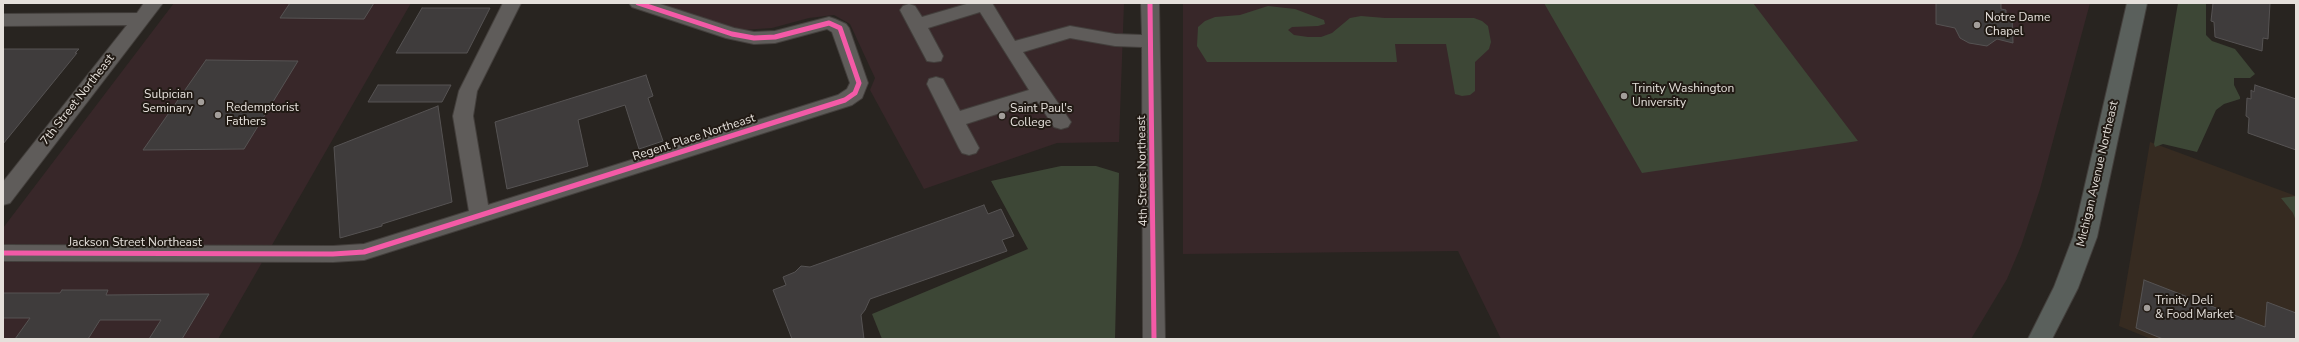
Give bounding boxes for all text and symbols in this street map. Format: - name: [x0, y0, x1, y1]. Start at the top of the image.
- place label: Notre Dame Chapel: [1985, 11, 2050, 39]
- marker: Notre Dame Chapel: [1972, 20, 1982, 30]
- street label: 7th Street Northeast: [38, 52, 118, 148]
- place label: Trinity Washington University: [1632, 82, 1734, 110]
- place label: Sulpician Seminary: [142, 88, 193, 116]
- marker: Trinity Washington University: [1619, 91, 1629, 101]
- marker: Sulpician Seminary: [196, 97, 206, 107]
- street label: Michigan Avenue Northeast: [2074, 100, 2122, 248]
- place label: Redemptorist Fathers: [226, 101, 299, 129]
- place label: Saint Paul's College: [1010, 102, 1073, 130]
- marker: Redemptorist Fathers: [213, 110, 223, 120]
- street label: Regent Place Northeast: [631, 111, 757, 165]
- marker: Saint Paul's College: [997, 111, 1007, 121]
- street label: 4th Street Northeast: [1135, 115, 1151, 227]
- street label: Jackson Street Northeast: [68, 236, 202, 250]
- place label: Trinity Deli & Food Market: [2155, 294, 2234, 322]
- marker: Trinity Deli & Food Market: [2142, 303, 2152, 313]

